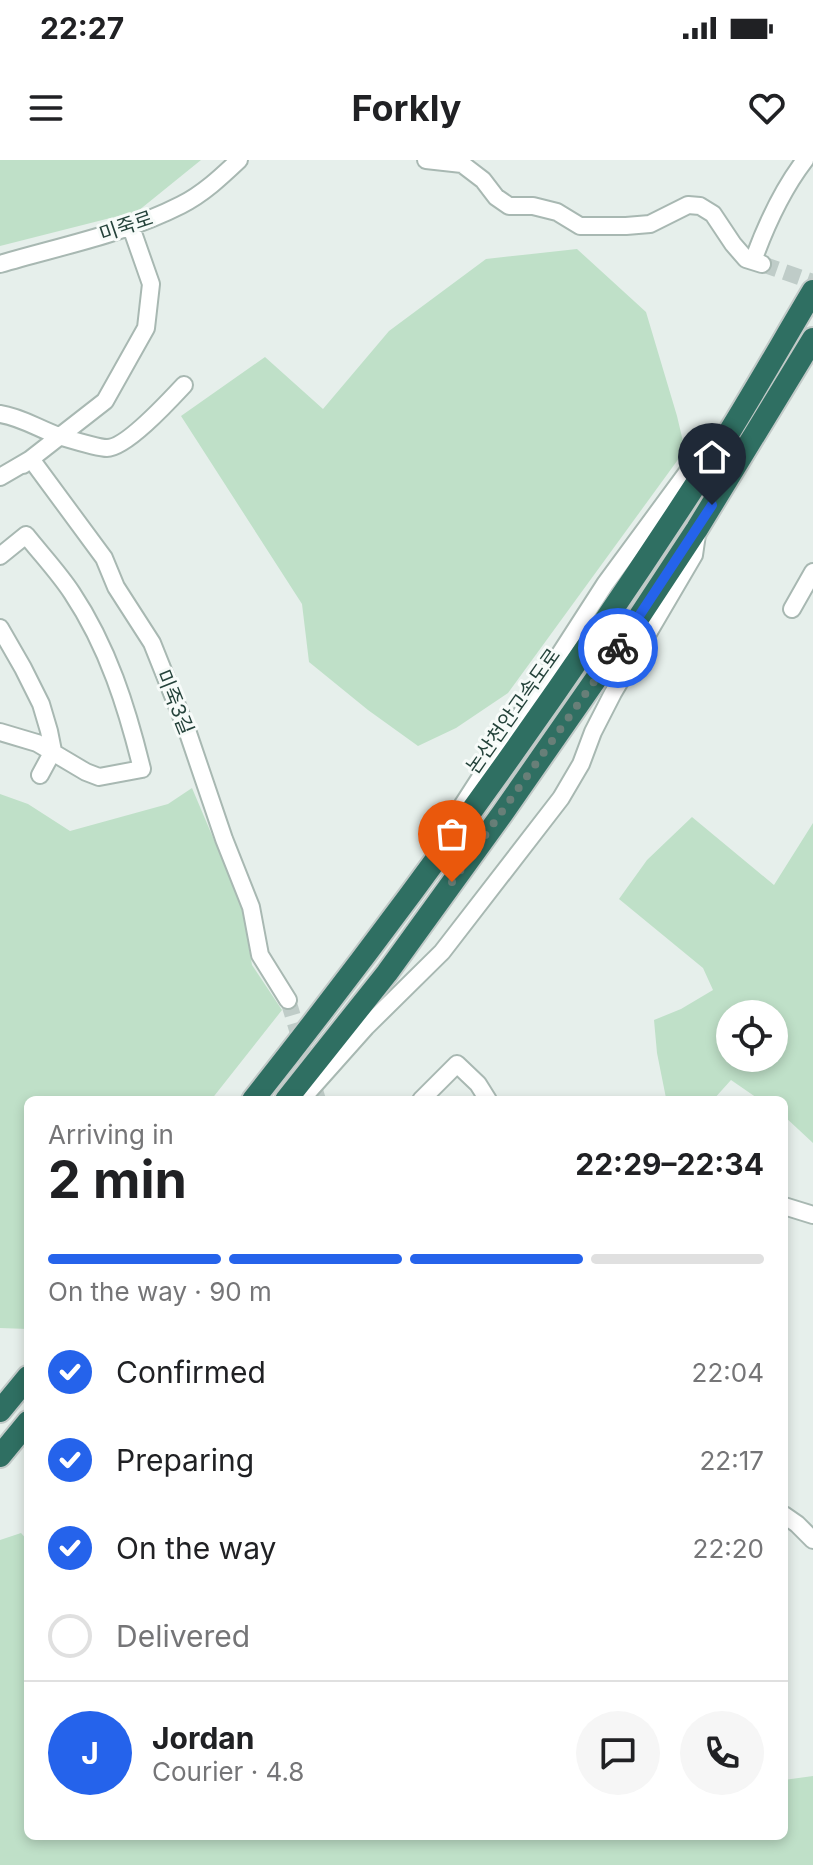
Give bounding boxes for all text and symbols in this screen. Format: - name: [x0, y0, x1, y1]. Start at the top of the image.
- text: 22:27: [40, 10, 124, 46]
- icon: menu: [24, 86, 68, 130]
- text: Forkly: [351, 86, 462, 130]
- icon: heart: [745, 86, 789, 130]
- street label: 미죽로: [96, 206, 156, 246]
- pin: [678, 423, 746, 505]
- icon: home: [690, 435, 734, 479]
- courier: [578, 608, 658, 688]
- icon: bike: [596, 626, 640, 670]
- street label: 논산천안고속도로: [461, 644, 565, 778]
- street label: 미죽3길: [151, 666, 199, 738]
- pin: [418, 800, 486, 882]
- icon: bag: [430, 812, 474, 856]
- map controls: [716, 1000, 788, 1072]
- button: locate: [716, 1000, 788, 1072]
- text: Arriving in: [48, 1119, 174, 1150]
- text: 22:29–22:34: [575, 1146, 764, 1182]
- text: 2 min: [48, 1148, 187, 1211]
- text: On the way · 90 m: [48, 1276, 272, 1307]
- icon: check: [48, 1350, 92, 1394]
- text: Confirmed: [116, 1354, 266, 1390]
- text: 22:04: [692, 1357, 764, 1388]
- icon: check: [48, 1438, 92, 1482]
- text: Preparing: [116, 1442, 254, 1478]
- text: 22:17: [700, 1445, 764, 1476]
- icon: check: [48, 1526, 92, 1570]
- text: On the way: [116, 1530, 276, 1566]
- text: 22:20: [693, 1533, 764, 1564]
- text: Delivered: [116, 1618, 250, 1654]
- button: chat: [576, 1711, 660, 1795]
- button: phone: [680, 1711, 764, 1795]
- text: Jordan: [152, 1720, 254, 1756]
- text: J: [81, 1735, 99, 1771]
- text: Courier · 4.8: [152, 1756, 304, 1787]

